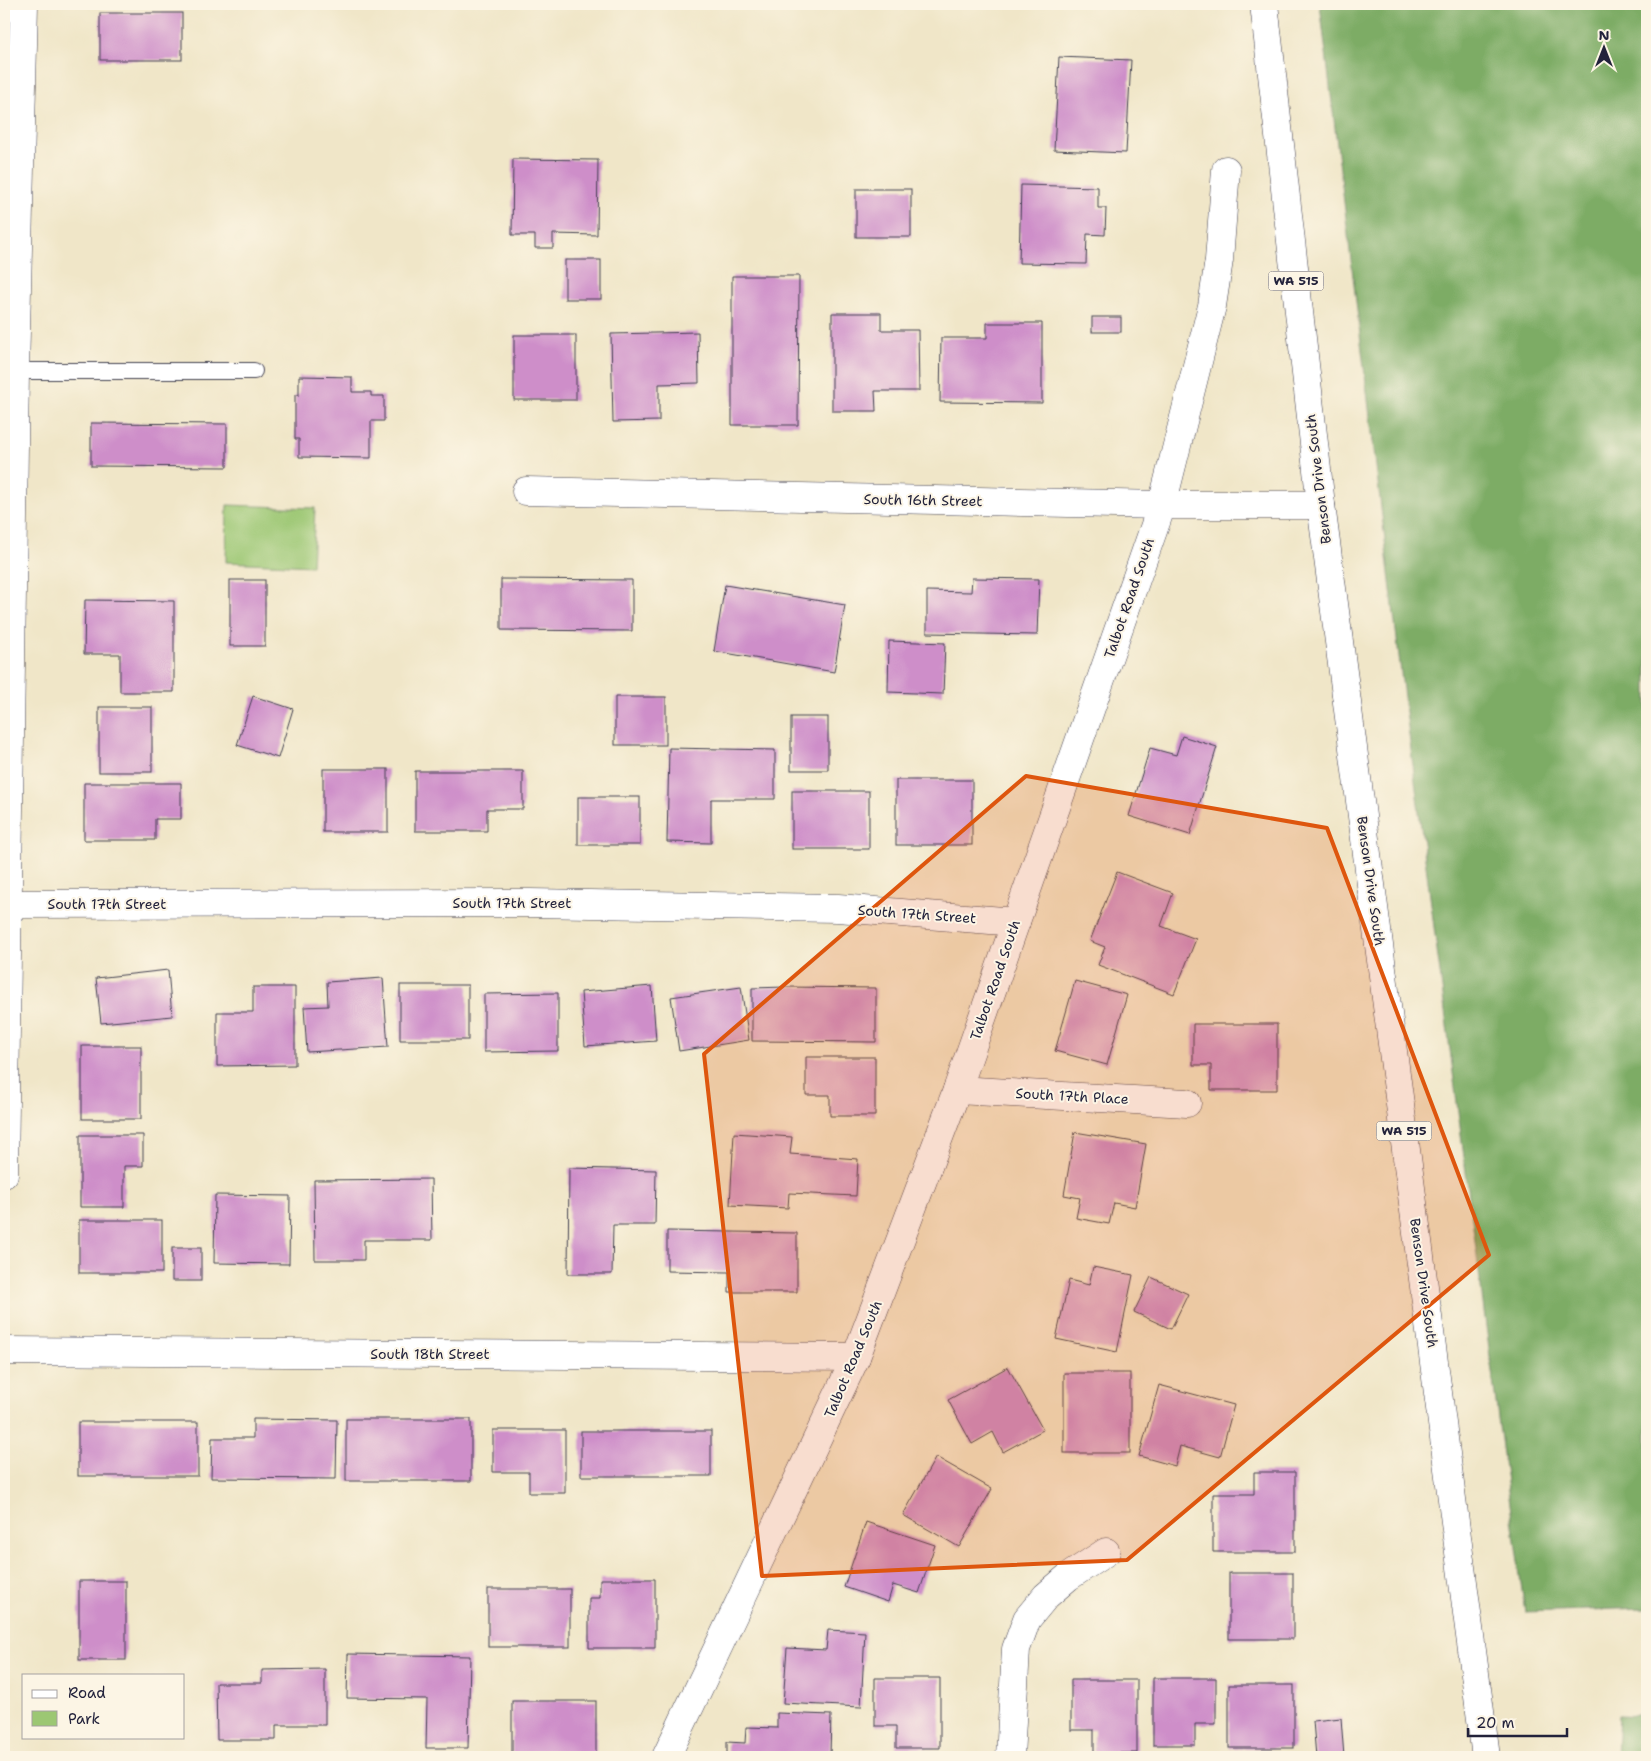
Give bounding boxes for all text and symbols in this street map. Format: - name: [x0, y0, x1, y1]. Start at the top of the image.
- north arrow: [1578, 22, 1628, 72]
- text: N: [1598, 26, 1610, 44]
- road number: WA 515: [1268, 272, 1324, 290]
- street label: Benson Drive South: [1301, 413, 1335, 545]
- street label: South 16th Street: [863, 490, 983, 510]
- street label: Talbot Road South: [1100, 535, 1158, 661]
- street label: Benson Drive South: [1353, 815, 1389, 947]
- street label: South 17th Street: [453, 894, 571, 912]
- street label: South 17th Street: [48, 895, 166, 913]
- street label: South 17th Street: [857, 901, 977, 927]
- street label: Talbot Road South: [966, 917, 1024, 1043]
- street label: South 17th Place: [1015, 1084, 1129, 1108]
- road number: WA 515: [1376, 1122, 1432, 1140]
- street label: Benson Drive South: [1406, 1217, 1442, 1349]
- street label: Talbot Road South: [820, 1297, 886, 1421]
- street label: South 18th Street: [370, 1345, 490, 1363]
- legend: [22, 1674, 185, 1738]
- text: Road: [68, 1683, 106, 1703]
- scale bar: [1468, 1706, 1567, 1738]
- text: Park: [68, 1709, 100, 1729]
- text: 20 m: [1476, 1713, 1515, 1733]

